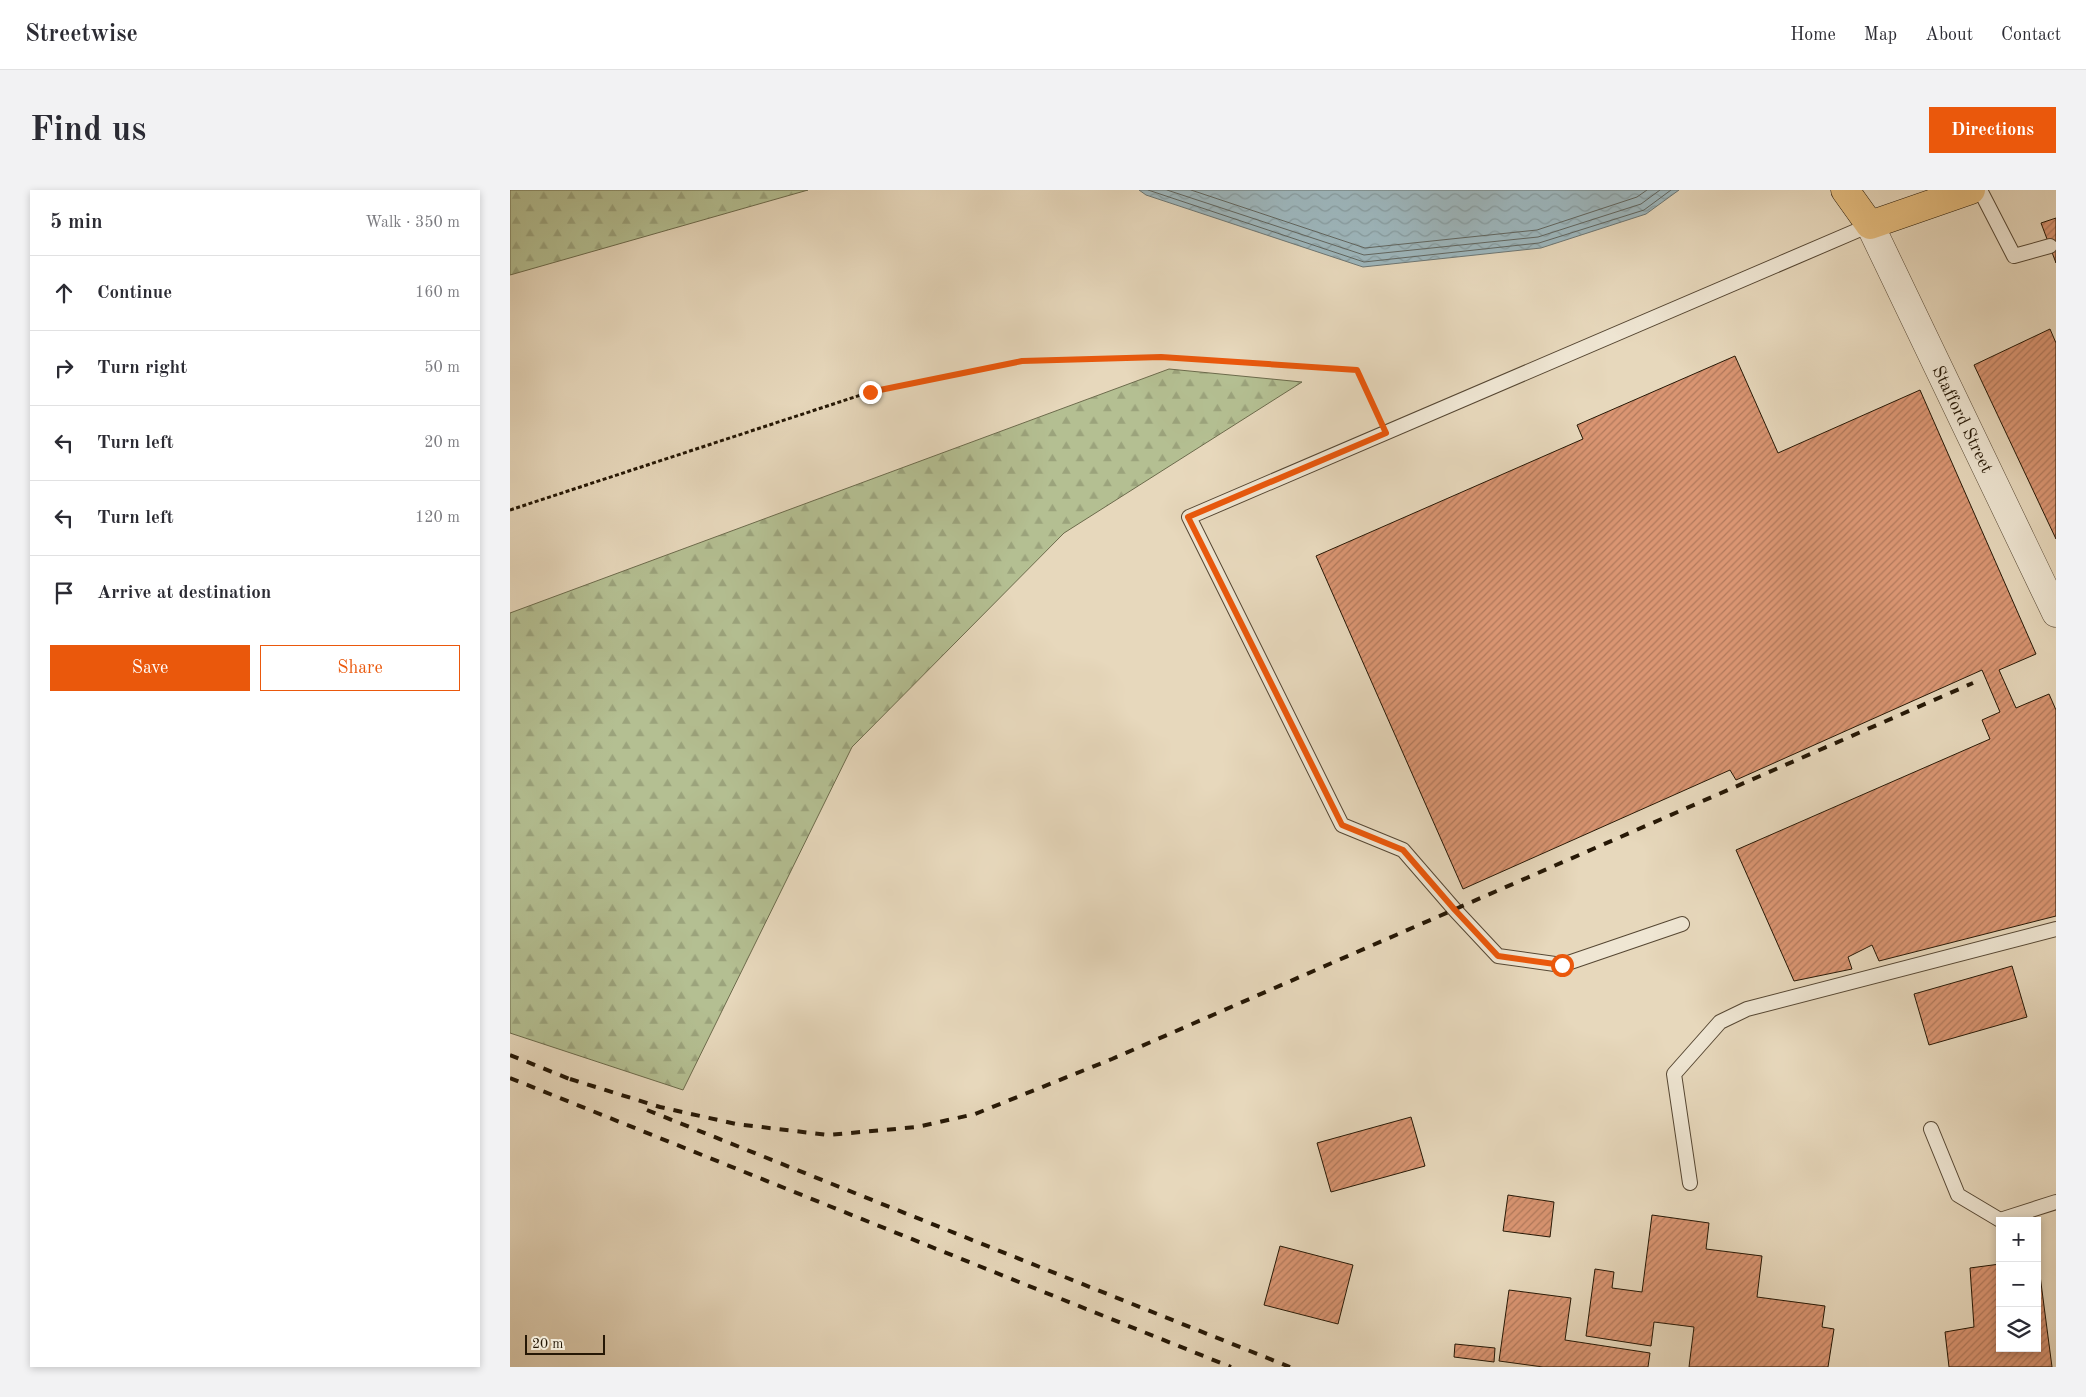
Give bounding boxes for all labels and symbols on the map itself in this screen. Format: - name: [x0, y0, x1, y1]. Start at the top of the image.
- street label: Stafford Street: [1928, 363, 1996, 476]
- route end: [859, 381, 882, 404]
- route start: [1551, 954, 1574, 977]
- scale bar: [525, 1332, 605, 1355]

